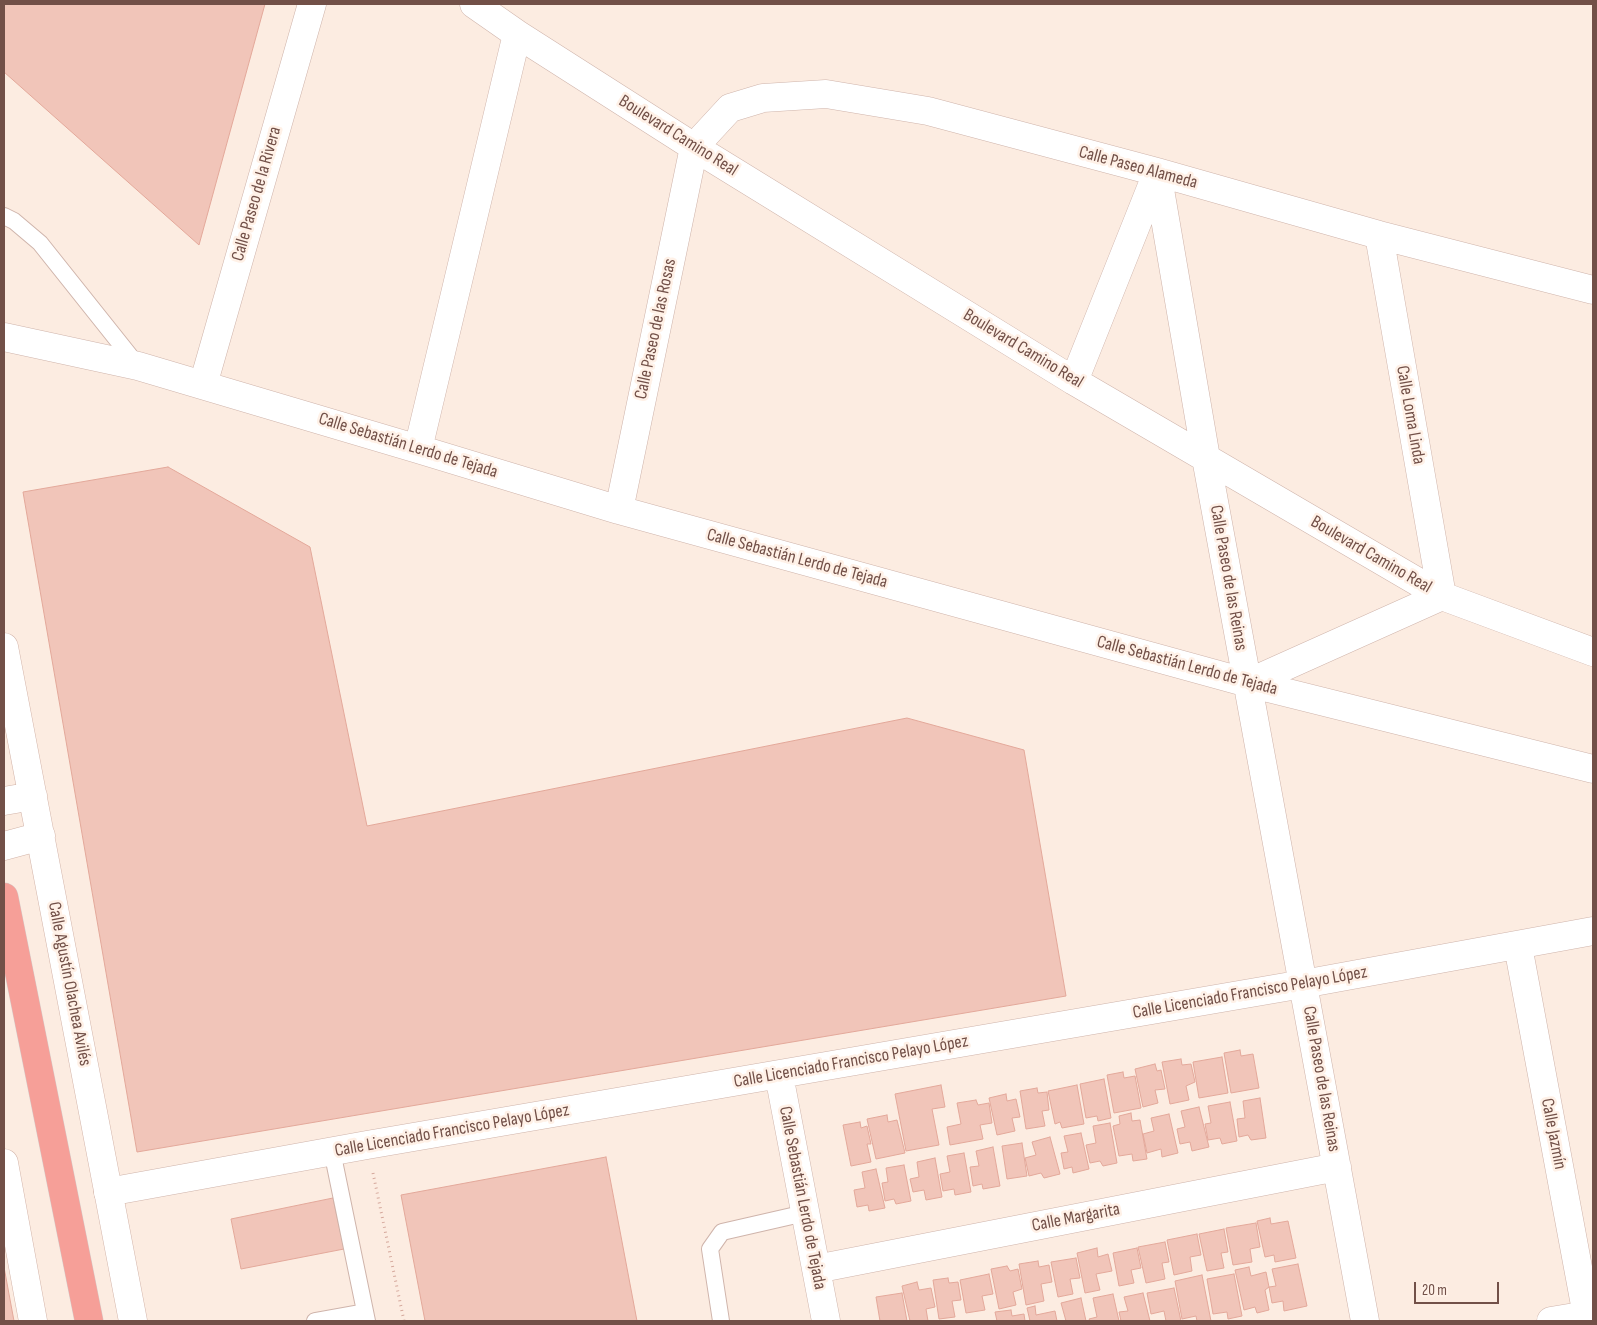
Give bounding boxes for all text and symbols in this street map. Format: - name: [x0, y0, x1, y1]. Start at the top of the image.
- street label: Boulevard Camino Real: [615, 91, 741, 181]
- street label: Calle Paseo de la Rivera: [227, 124, 287, 264]
- street label: Calle Paseo Alameda: [1076, 142, 1200, 194]
- street label: Calle Paseo de las Rosas: [631, 257, 681, 401]
- street label: Boulevard Camino Real: [959, 305, 1087, 393]
- street label: Calle Loma Linda: [1391, 364, 1429, 466]
- street label: Calle Sebastián Lerdo de Tejada: [316, 408, 500, 484]
- street label: Calle Paseo de las Reinas: [1205, 504, 1251, 652]
- street label: Boulevard Camino Real: [1307, 512, 1435, 598]
- street label: Calle Sebastián Lerdo de Tejada: [704, 524, 890, 594]
- street label: Calle Sebastián Lerdo de Tejada: [1094, 631, 1280, 701]
- street label: Calle Agustín Olachea Avilés: [43, 900, 95, 1068]
- street label: Calle Licenciado Francisco Pelayo López: [1131, 962, 1369, 1024]
- street label: Calle Paseo de las Reinas: [1298, 1005, 1344, 1153]
- street label: Calle Licenciado Francisco Pelayo López: [732, 1031, 970, 1093]
- street label: Calle Jazmín: [1536, 1097, 1570, 1171]
- street label: Calle Licenciado Francisco Pelayo López: [333, 1100, 571, 1162]
- street label: Calle Sebastián Lerdo de Tejada: [774, 1105, 830, 1291]
- street label: Calle Margarita: [1030, 1199, 1122, 1237]
- scale bar: [1417, 1272, 1502, 1304]
- text: 20 m: [1422, 1281, 1447, 1300]

